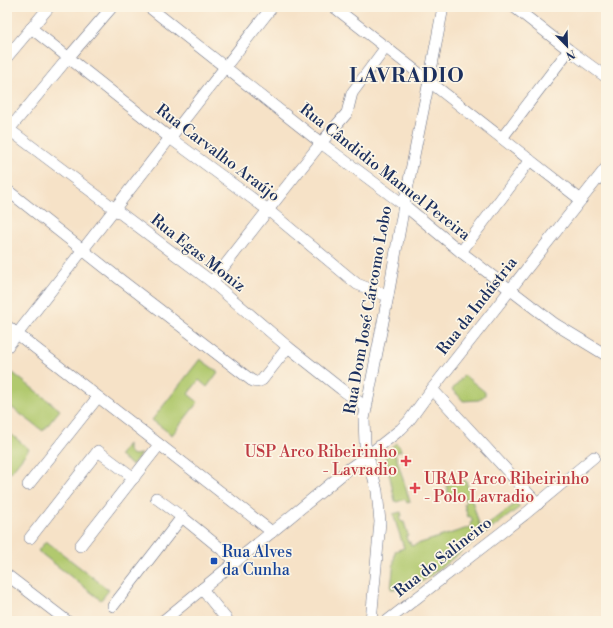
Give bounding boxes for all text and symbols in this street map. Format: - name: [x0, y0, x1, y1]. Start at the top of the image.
- north arrow: [547, 26, 587, 66]
- text: N: [564, 46, 577, 63]
- district label: LAVRADIO: [349, 64, 465, 89]
- street label: Rua Cândidio Manuel Pereira: [296, 99, 475, 245]
- street label: Rua Carvalho Araújo: [152, 100, 284, 206]
- street label: Rua Dom José Cárcomo Lobo: [340, 204, 396, 416]
- street label: Rua Egas Moniz: [147, 210, 249, 296]
- street label: Rua da Indústria: [432, 252, 522, 359]
- place label: USP Arco Ribeirinho - Lavradio: [245, 442, 397, 480]
- marker: USP Arco Ribeirinho - Lavradio: [400, 455, 412, 467]
- place label: URAP Arco Ribeirinho - Polo Lavradio: [424, 469, 589, 507]
- marker: URAP Arco Ribeirinho - Polo Lavradio: [409, 482, 421, 494]
- street label: Rua do Salineiro: [390, 513, 496, 601]
- place label: Rua Alves da Cunha: [222, 542, 292, 580]
- marker: Rua Alves da Cunha: [209, 556, 219, 566]

